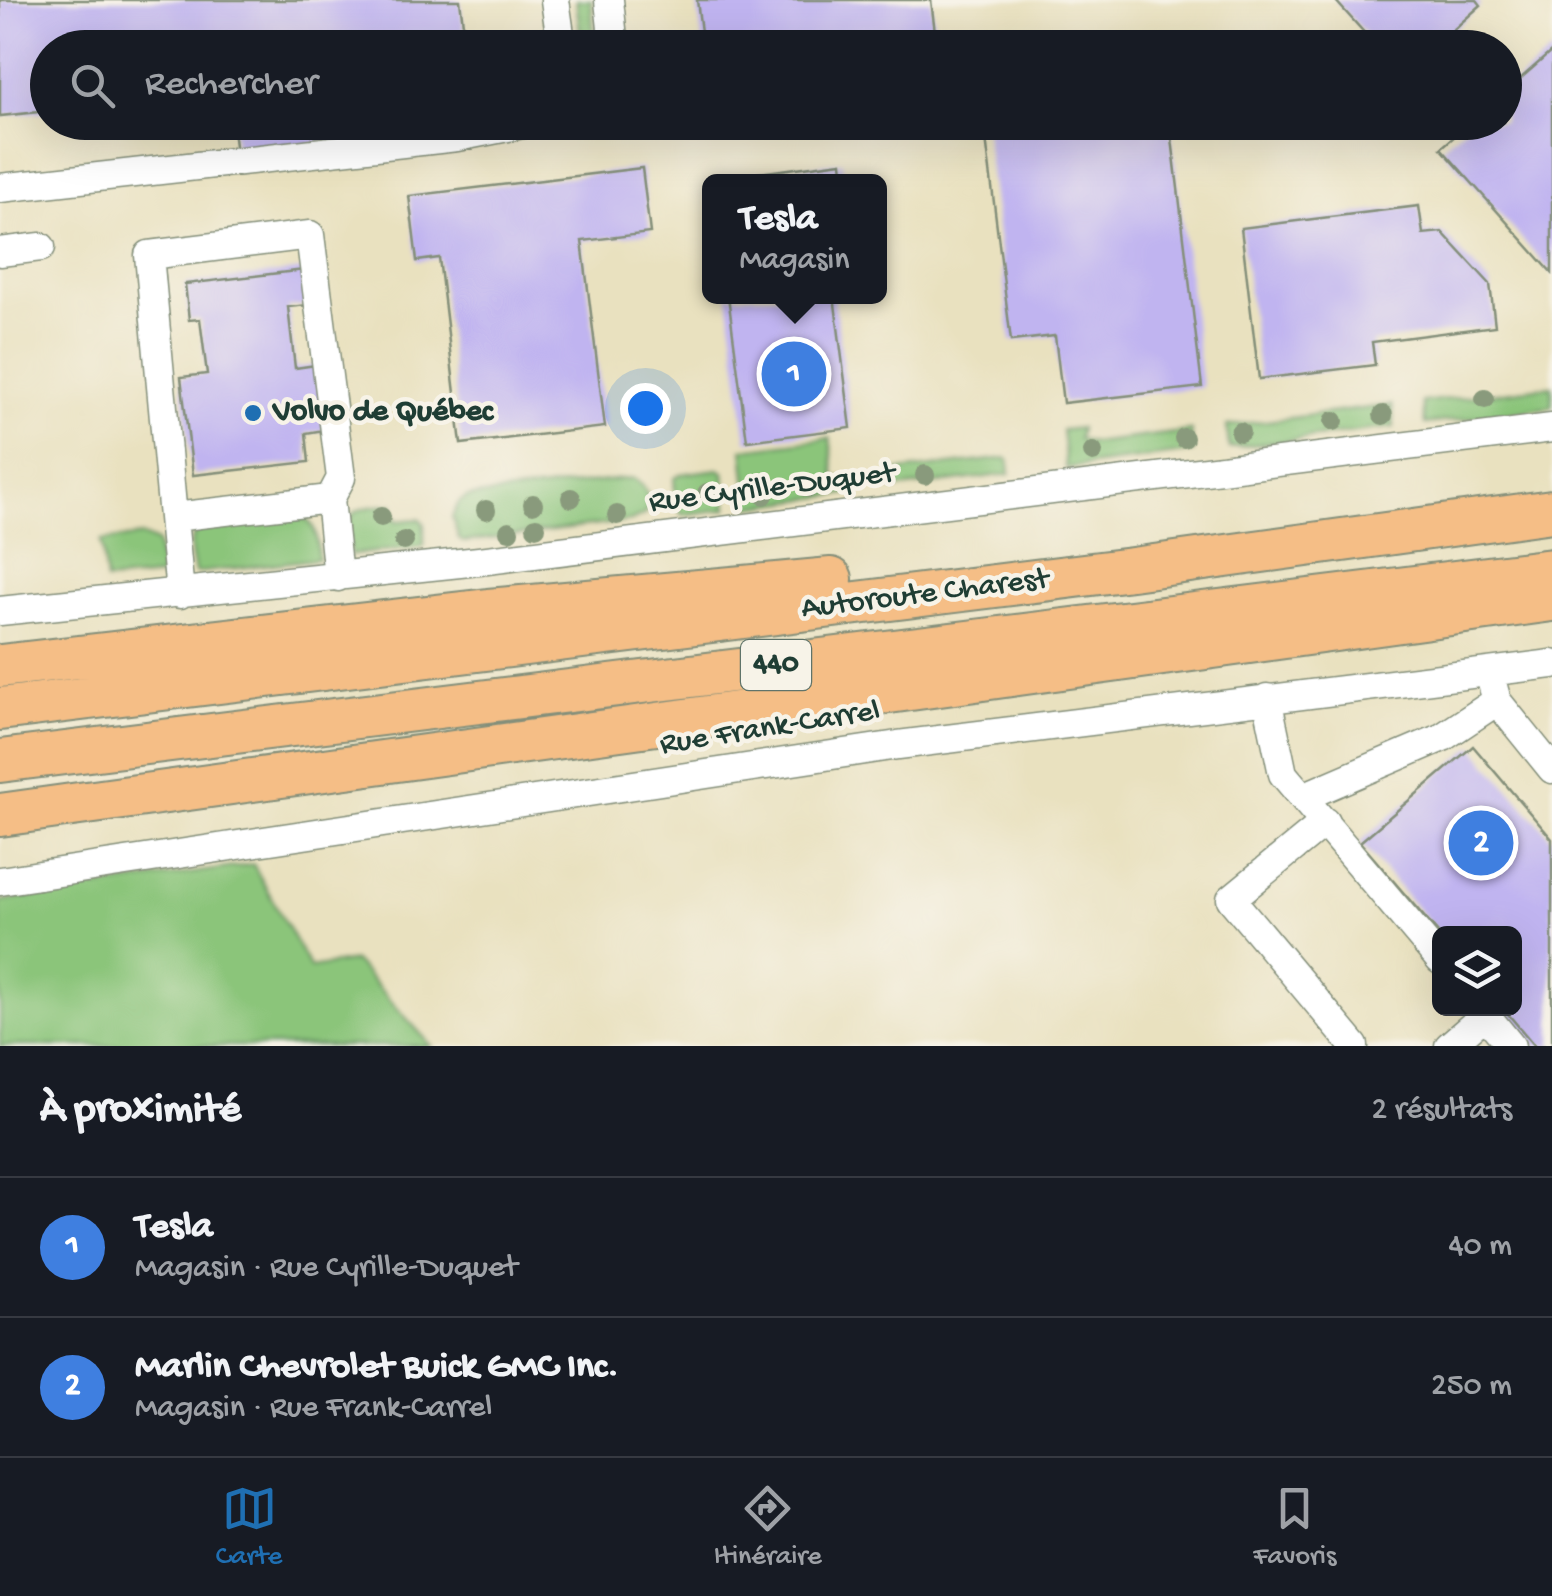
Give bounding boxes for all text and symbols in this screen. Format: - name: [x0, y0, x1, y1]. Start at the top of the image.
- search box: [30, 30, 1522, 140]
- icon: search: [65, 58, 120, 113]
- text: Rechercher: [145, 63, 317, 107]
- popup: [702, 174, 887, 304]
- text: Tesla: [740, 198, 817, 242]
- text: Magasin: [740, 242, 849, 280]
- pin: 1: [762, 336, 826, 412]
- your location: [620, 383, 671, 434]
- place label: Volvo de Québec: [271, 394, 495, 432]
- marker: Volvo de Québec: [242, 402, 264, 424]
- street label: Rue Cyrille-Duquet: [647, 455, 900, 523]
- street label: Autoroute Charest: [799, 561, 1054, 629]
- road number: 440: [741, 640, 811, 690]
- street label: Rue Frank-Carrel: [657, 693, 883, 765]
- pin: 2: [1448, 806, 1514, 880]
- map controls: [1432, 926, 1522, 1016]
- button: layers: [1432, 926, 1522, 1016]
- text: À proximité: [40, 1087, 241, 1136]
- text: 2 résultats: [1371, 1092, 1512, 1130]
- text: Tesla: [135, 1206, 213, 1250]
- text: 1: [66, 1228, 79, 1266]
- text: 40 m: [1448, 1228, 1512, 1266]
- text: Magasin · Rue Cyrille-Duquet: [135, 1250, 518, 1288]
- text: Marlin Chevrolet Buick GMC Inc.: [135, 1346, 619, 1390]
- text: 2: [65, 1368, 80, 1406]
- text: 250 m: [1431, 1368, 1512, 1406]
- text: Magasin · Rue Frank-Carrel: [135, 1390, 492, 1428]
- tab: Carte: [216, 1481, 282, 1574]
- tab: Itinéraire: [714, 1481, 822, 1574]
- tab: Favoris: [1253, 1481, 1336, 1574]

